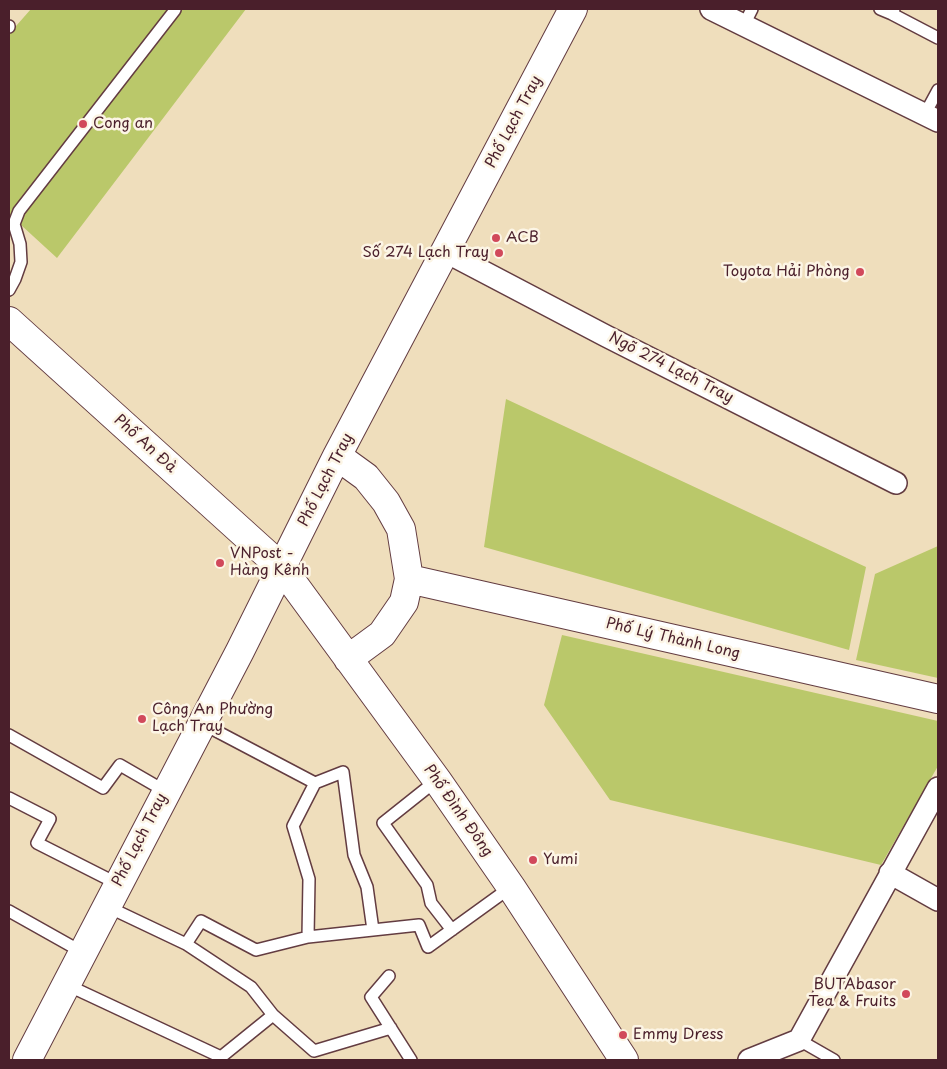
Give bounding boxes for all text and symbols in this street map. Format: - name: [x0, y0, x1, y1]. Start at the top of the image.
- street label: Phố Lạch Tray: [482, 73, 546, 171]
- place label: Cong an: [93, 115, 153, 133]
- marker: Cong an: [77, 118, 89, 130]
- place label: ACB: [506, 229, 539, 247]
- marker: ACB: [490, 232, 502, 244]
- place label: Số 274 Lạch Tray: [363, 244, 489, 262]
- marker: Số 274 Lạch Tray: [493, 247, 505, 259]
- place label: Toyota Hải Phòng: [723, 263, 850, 281]
- marker: Toyota Hải Phòng: [854, 266, 866, 278]
- street label: Ngõ 274 Lạch Tray: [606, 329, 736, 407]
- street label: Phố An Đà: [110, 411, 180, 477]
- street label: Phố Lạch Tray: [295, 430, 357, 530]
- place label: VNPost - Hàng Kênh: [230, 545, 309, 580]
- marker: VNPost - Hàng Kênh: [214, 557, 226, 569]
- street label: Phố Lý Thành Long: [604, 615, 742, 663]
- place label: Công An Phường Lạch Tray: [152, 701, 273, 736]
- marker: Công An Phường Lạch Tray: [136, 713, 148, 725]
- street label: Phố Đình Đông: [420, 762, 496, 860]
- street label: Phố Lạch Tray: [109, 790, 171, 890]
- place label: Yumi: [543, 851, 578, 869]
- marker: Yumi: [527, 854, 539, 866]
- place label: BUTAbasor Tea & Fruits: [808, 976, 896, 1011]
- marker: BUTAbasor Tea & Fruits: [900, 988, 912, 1000]
- place label: Emmy Dress: [633, 1026, 723, 1044]
- marker: Emmy Dress: [617, 1029, 629, 1041]

